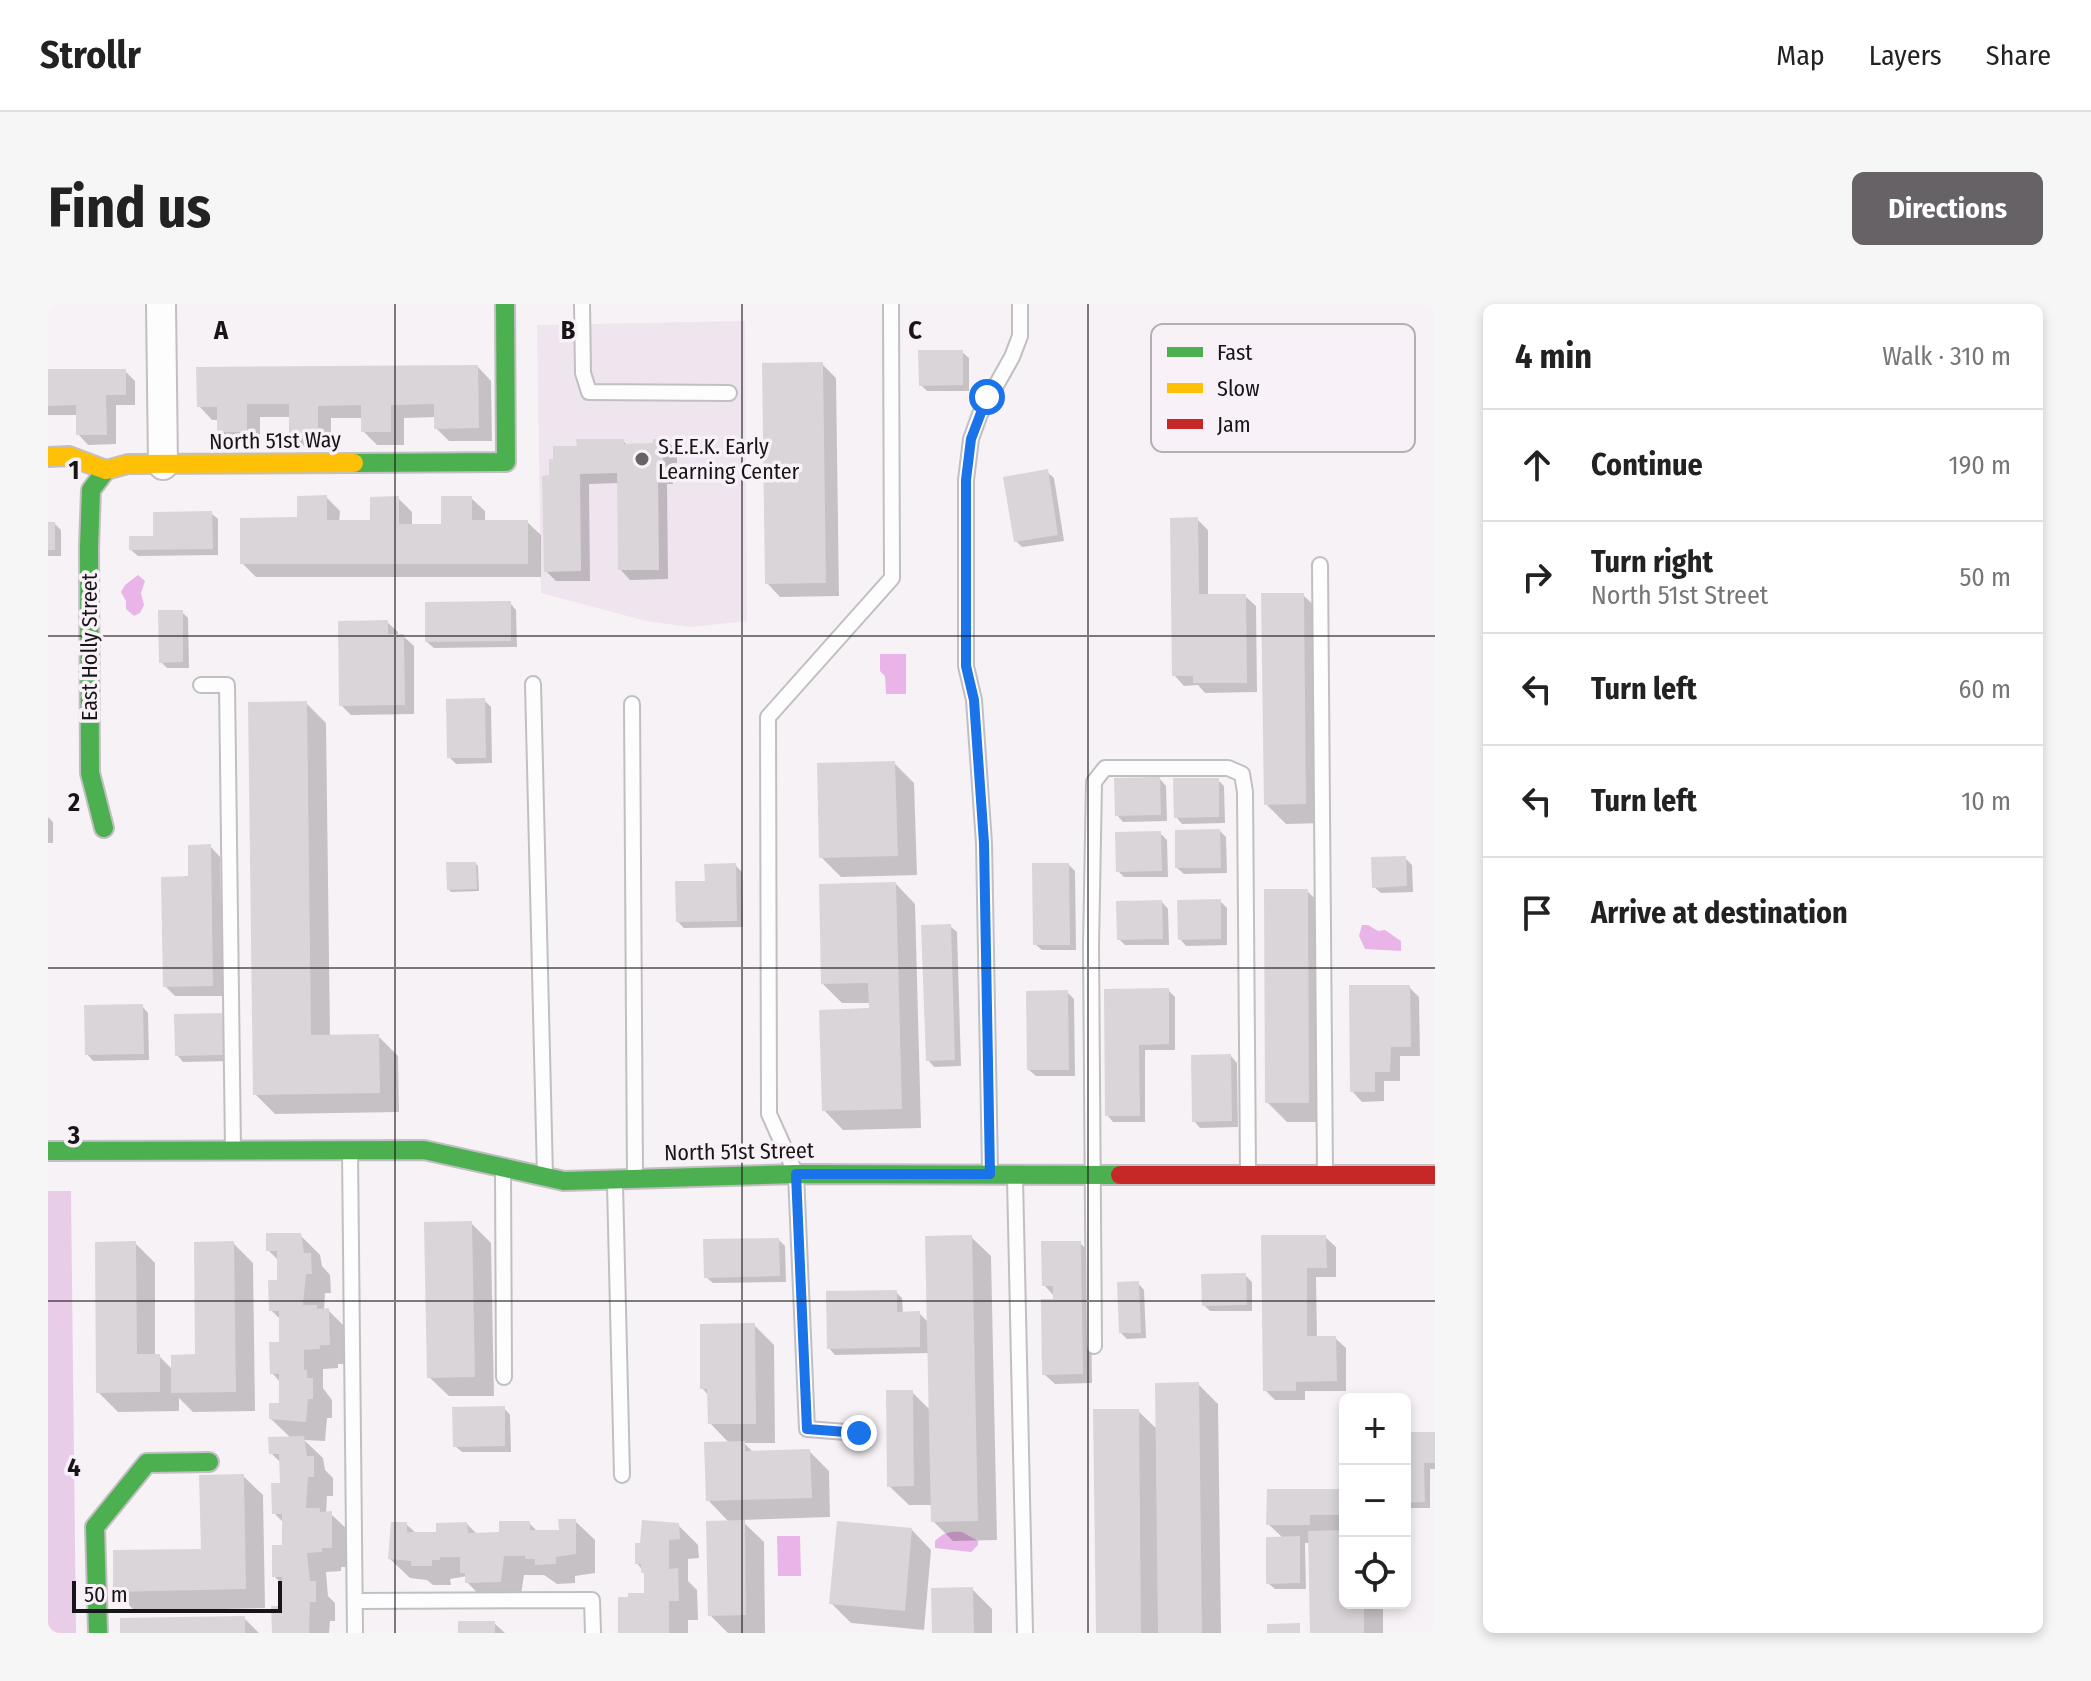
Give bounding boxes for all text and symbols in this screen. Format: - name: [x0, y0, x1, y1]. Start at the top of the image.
- text: Strollr: [40, 32, 141, 78]
- text: Map: [1776, 39, 1825, 72]
- text: Layers: [1869, 39, 1942, 72]
- text: Share: [1986, 39, 2051, 72]
- button: Directions: [1852, 172, 2043, 245]
- text: Find us: [48, 175, 211, 242]
- text: A: [213, 315, 229, 346]
- text: B: [561, 315, 576, 346]
- text: C: [908, 315, 922, 346]
- legend: [1151, 324, 1415, 452]
- text: 4 min: [1515, 336, 1592, 377]
- text: Fast: [1217, 339, 1253, 366]
- text: Walk · 310 m: [1882, 341, 2011, 372]
- text: Slow: [1217, 375, 1260, 402]
- route start: [969, 379, 1005, 415]
- text: Jam: [1217, 411, 1251, 438]
- street label: North 51st Way: [209, 426, 341, 455]
- place label: S.E.E.K. Early Learning Center: [658, 433, 800, 485]
- icon: ahead: [1515, 443, 1559, 487]
- text: Continue: [1591, 447, 1703, 483]
- marker: S.E.E.K. Early Learning Center: [633, 450, 651, 468]
- text: 190 m: [1949, 450, 2011, 481]
- text: 1: [69, 455, 80, 486]
- text: Turn right: [1591, 544, 1713, 580]
- icon: right: [1515, 555, 1559, 599]
- text: 50 m: [1959, 562, 2011, 593]
- street label: East Holly Street: [76, 572, 103, 721]
- text: North 51st Street: [1591, 580, 1768, 611]
- icon: left: [1515, 667, 1559, 711]
- text: Turn left: [1591, 671, 1697, 707]
- text: 60 m: [1958, 674, 2011, 705]
- icon: left: [1515, 779, 1559, 823]
- text: Turn left: [1591, 783, 1697, 819]
- text: 10 m: [1961, 786, 2011, 817]
- text: 2: [67, 787, 80, 818]
- icon: arrive: [1515, 891, 1559, 935]
- text: Arrive at destination: [1591, 895, 1848, 931]
- text: 3: [67, 1120, 80, 1151]
- street label: North 51st Street: [664, 1137, 815, 1166]
- map controls: [1339, 1393, 1411, 1609]
- button: +: [1339, 1393, 1411, 1465]
- route end: [841, 1415, 877, 1451]
- text: 4: [67, 1452, 81, 1483]
- button: −: [1339, 1465, 1411, 1537]
- button: locate: [1339, 1537, 1411, 1609]
- scale bar: [72, 1577, 282, 1613]
- text: 50 m: [84, 1581, 128, 1608]

